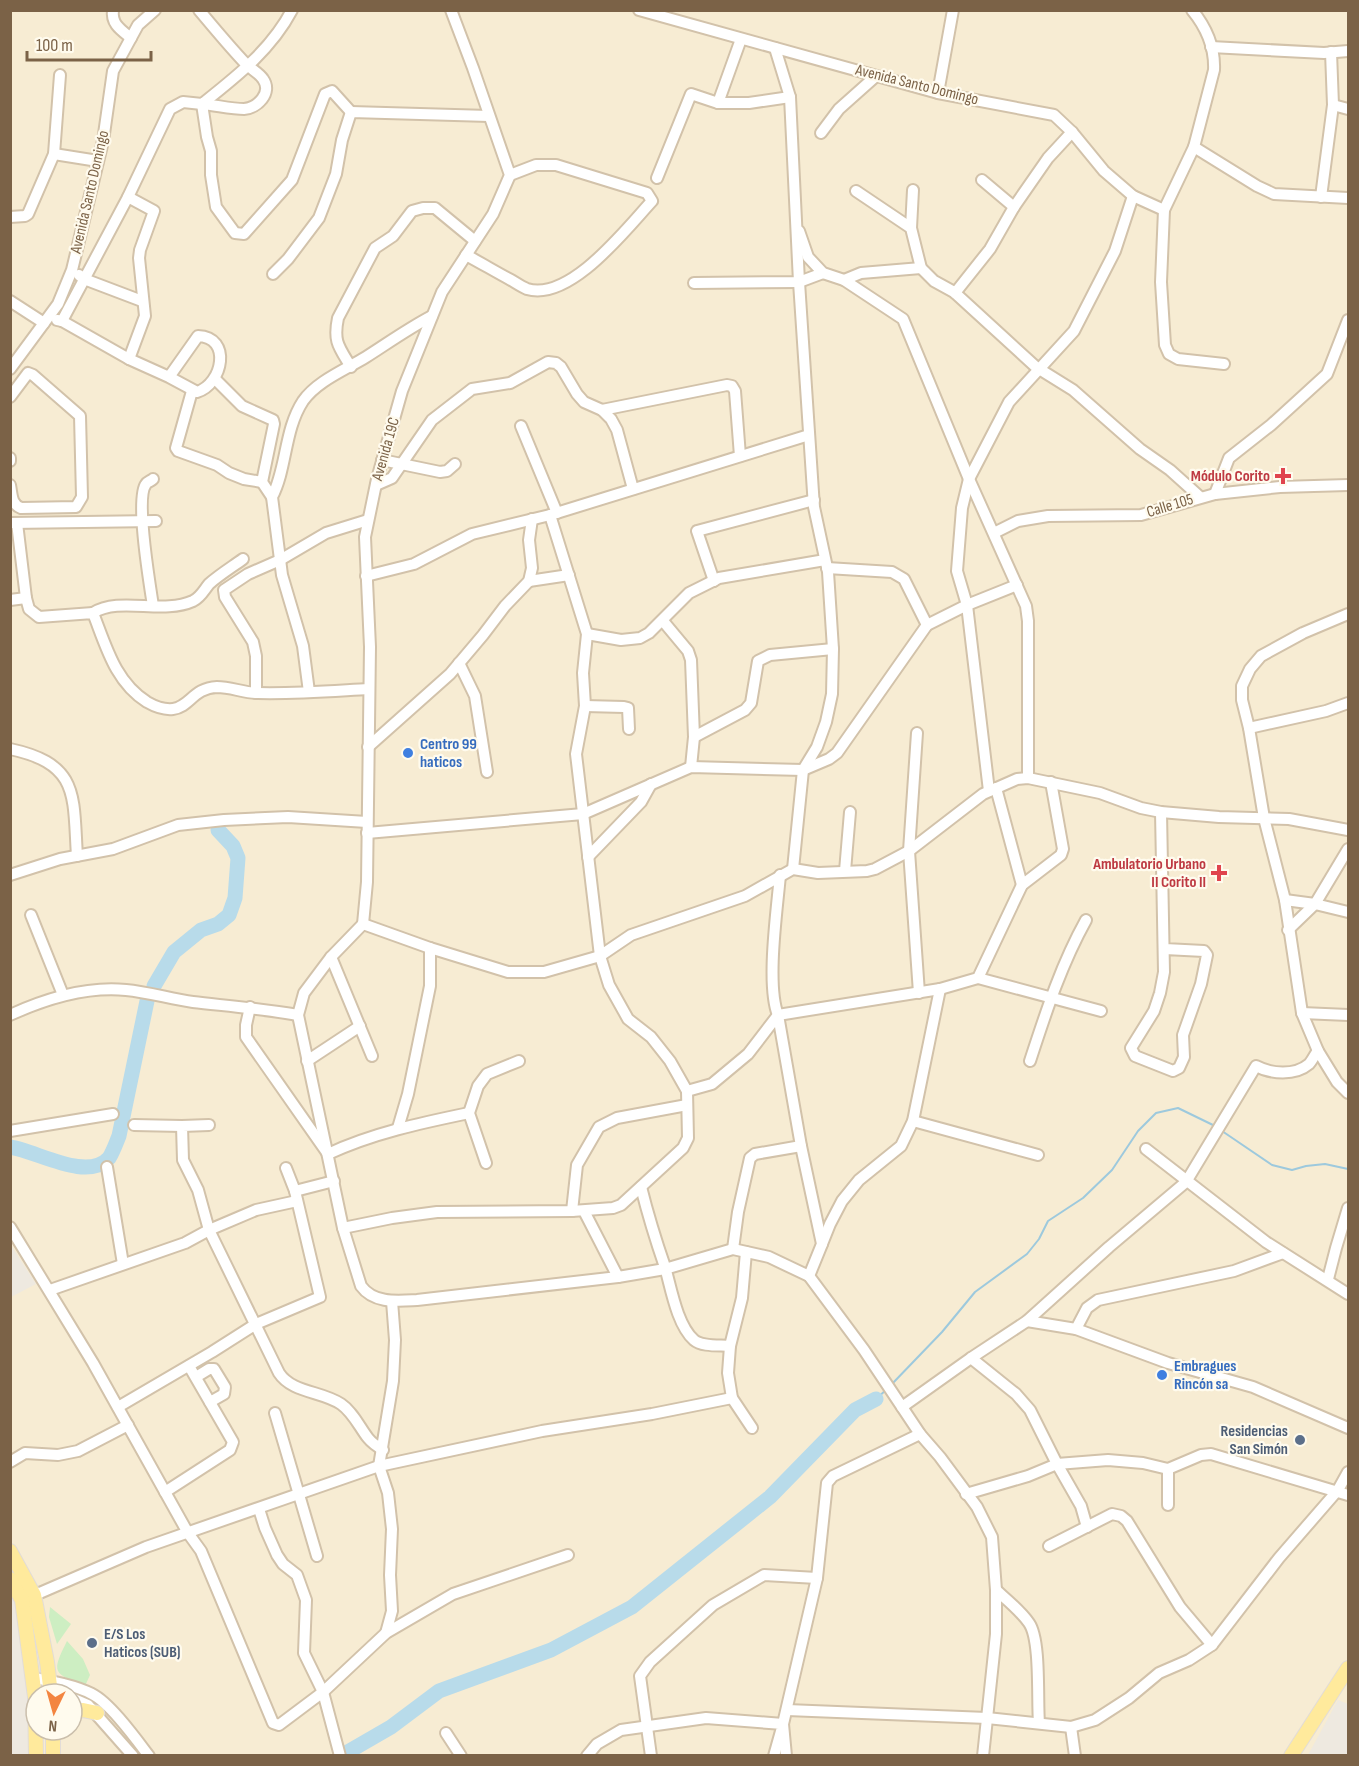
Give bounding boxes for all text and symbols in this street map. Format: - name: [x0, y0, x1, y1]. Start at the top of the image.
- scale bar: [27, 24, 152, 62]
- text: 100 m: [36, 35, 73, 56]
- street label: Avenida Santo Domingo: [853, 60, 980, 109]
- street label: Avenida Santo Domingo: [66, 129, 113, 256]
- street label: Avenida 19C: [368, 415, 404, 484]
- place label: Módulo Corito: [1191, 467, 1270, 486]
- marker: Módulo Corito: [1274, 467, 1292, 485]
- street label: Calle 105: [1144, 490, 1196, 522]
- place label: Centro 99 haticos: [420, 735, 477, 772]
- marker: Centro 99 haticos: [401, 746, 415, 760]
- place label: Ambulatorio Urbano II Corito II: [1092, 855, 1206, 892]
- marker: Ambulatorio Urbano II Corito II: [1210, 864, 1228, 882]
- place label: Embragues Rincón sa: [1174, 1357, 1236, 1394]
- marker: Embragues Rincón sa: [1155, 1368, 1169, 1382]
- place label: Residencias San Simón: [1220, 1422, 1288, 1459]
- marker: Residencias San Simón: [1293, 1433, 1307, 1447]
- place label: E/S Los Haticos (SUB): [104, 1625, 181, 1662]
- marker: E/S Los Haticos (SUB): [85, 1636, 99, 1650]
- north arrow: [24, 1682, 84, 1742]
- text: N: [48, 1716, 58, 1735]

